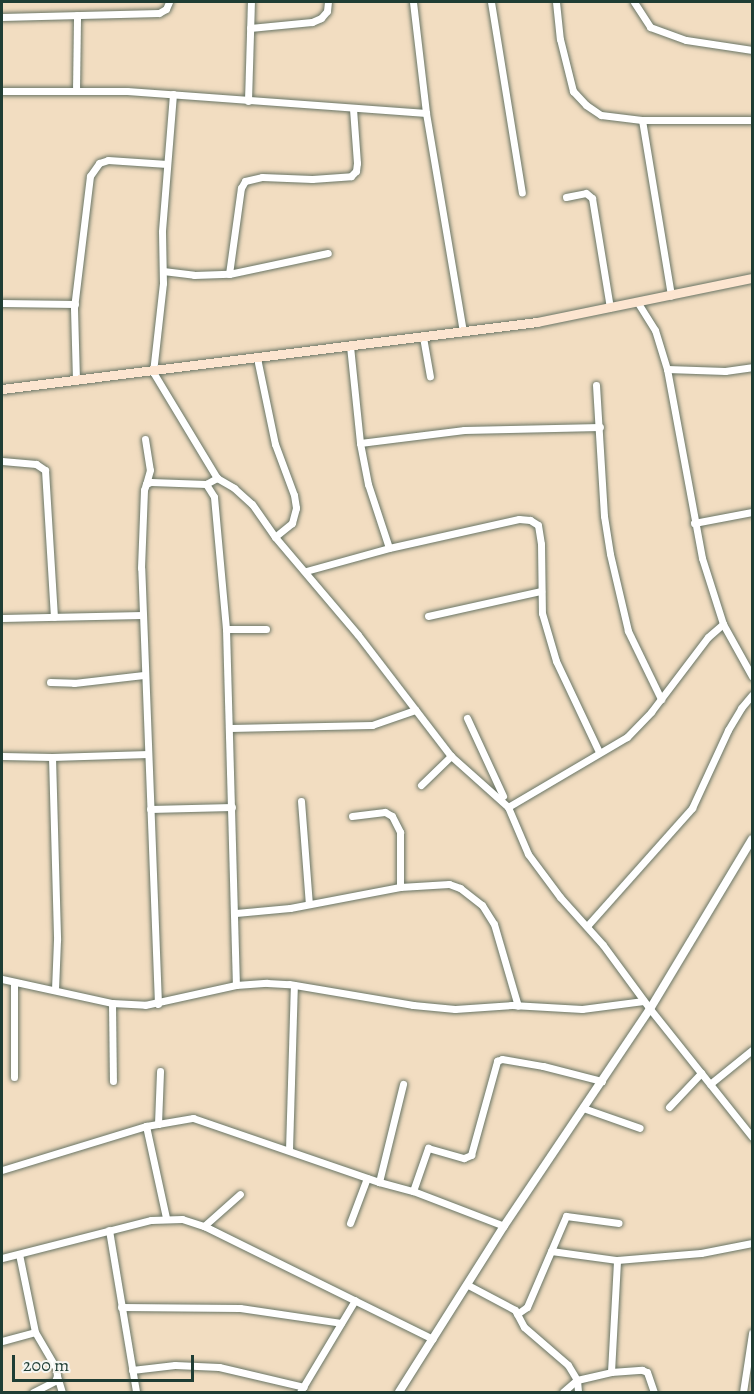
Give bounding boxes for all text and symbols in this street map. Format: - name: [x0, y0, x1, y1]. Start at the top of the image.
- scale bar: [15, 1343, 196, 1381]
- text: 200 m: [23, 1353, 69, 1377]

